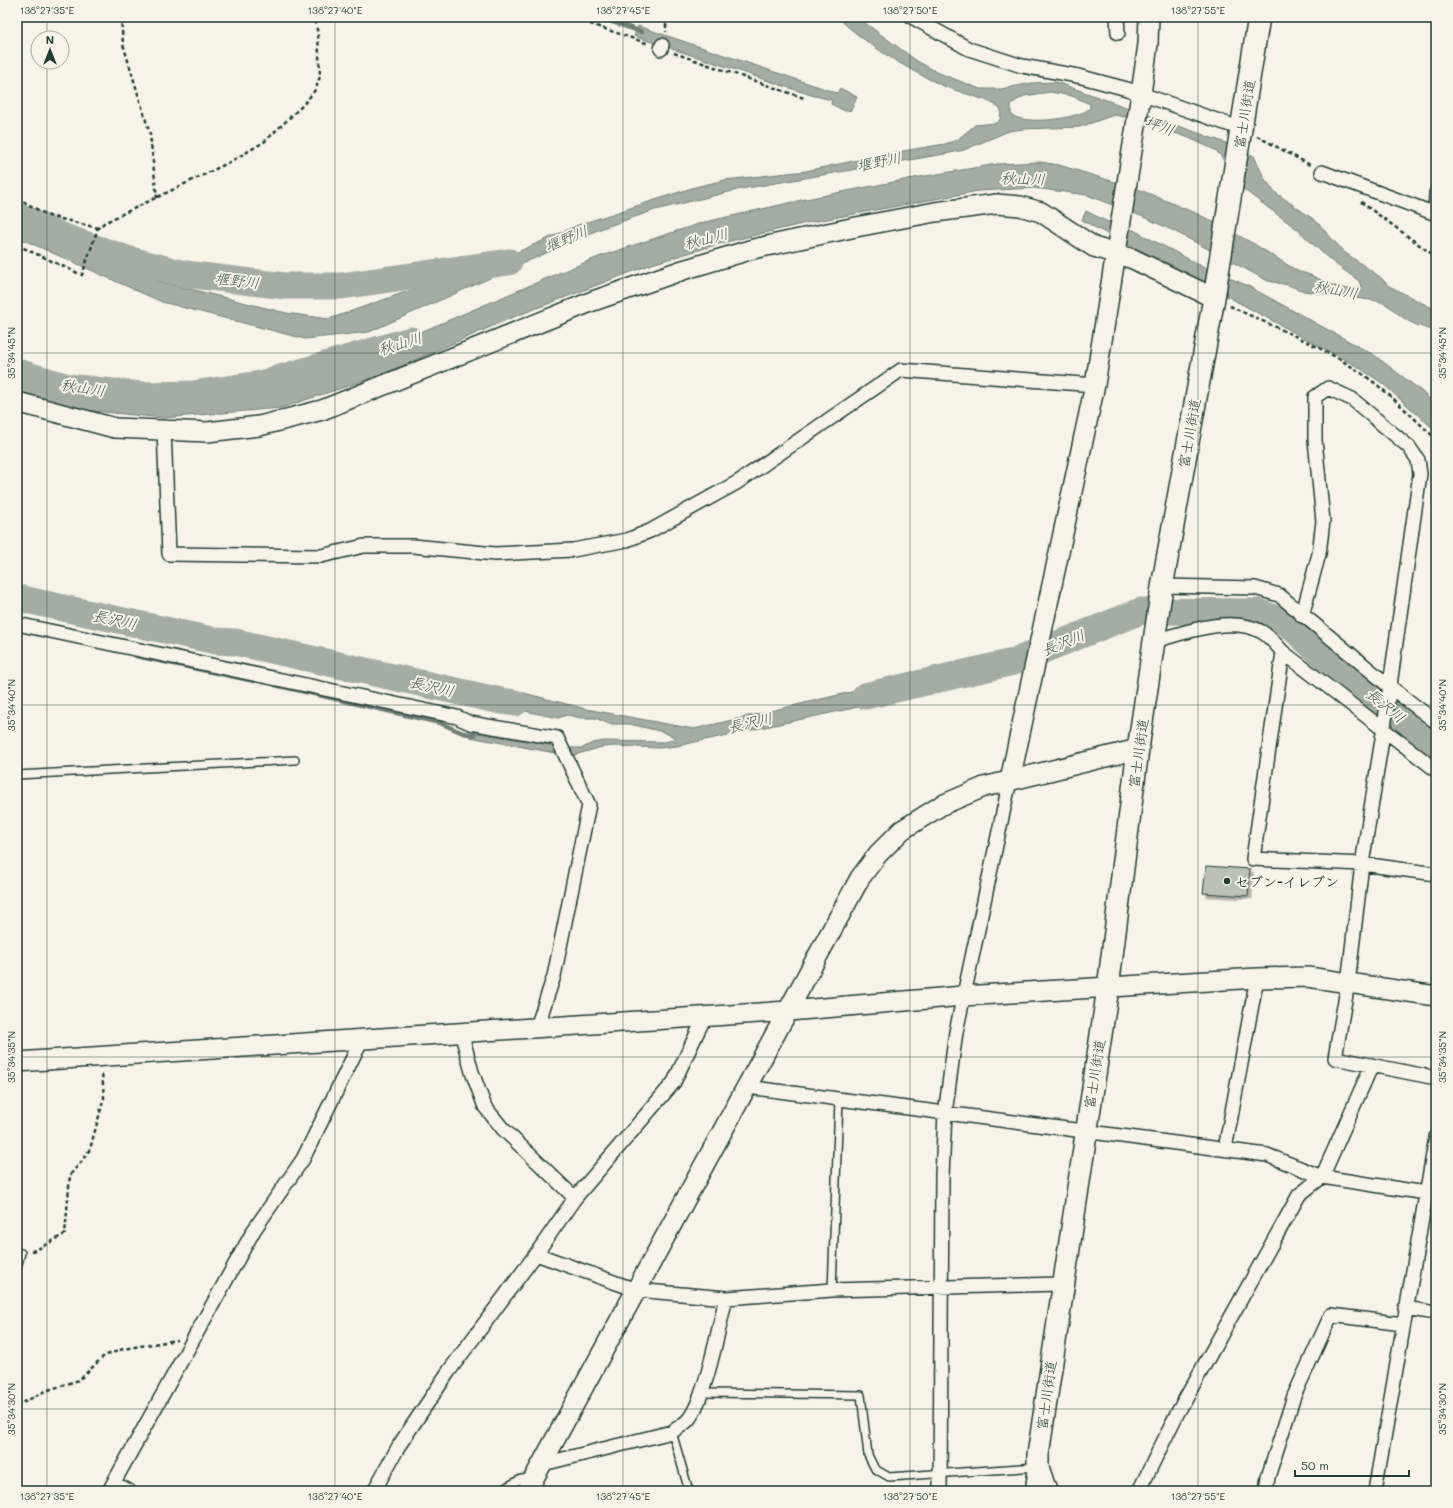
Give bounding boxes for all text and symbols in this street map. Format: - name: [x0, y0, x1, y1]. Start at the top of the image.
- text: 138°27'35"E: [20, 3, 75, 17]
- text: 138°27'40"E: [308, 3, 363, 17]
- text: 138°27'45"E: [596, 3, 651, 17]
- text: 138°27'50"E: [883, 3, 938, 17]
- text: 138°27'55"E: [1171, 3, 1226, 17]
- north arrow: [30, 30, 70, 70]
- text: N: [46, 32, 54, 47]
- street label: 富士川街道: [1229, 78, 1259, 150]
- water label: 坪川: [1142, 110, 1178, 140]
- water label: 堰野川: [855, 147, 903, 175]
- water label: 秋山川: [1000, 167, 1046, 189]
- water label: 堰野川: [541, 220, 591, 256]
- water label: 秋山川: [682, 223, 730, 253]
- water label: 堰野川: [213, 267, 261, 293]
- water label: 秋山川: [1312, 275, 1360, 303]
- text: 35°34'45"N: [4, 327, 18, 379]
- water label: 秋山川: [376, 327, 424, 359]
- text: 35°34'45"N: [1435, 327, 1449, 379]
- water label: 秋山川: [59, 374, 107, 400]
- street label: 富士川街道: [1174, 397, 1204, 469]
- water label: 長沢川: [91, 605, 139, 633]
- water label: 長沢川: [1038, 624, 1088, 660]
- water label: 長沢川: [408, 671, 456, 701]
- text: 35°34'40"N: [4, 679, 18, 731]
- text: 35°34'40"N: [1435, 679, 1449, 731]
- water label: 長沢川: [1362, 683, 1410, 727]
- water label: 長沢川: [726, 707, 774, 737]
- street label: 富士川街道: [1124, 717, 1152, 789]
- place label: セブン-イレブン: [1235, 872, 1339, 891]
- marker: セブン-イレブン: [1222, 876, 1232, 886]
- text: 35°34'35"N: [4, 1031, 18, 1083]
- text: 35°34'35"N: [1435, 1031, 1449, 1083]
- street label: 富士川街道: [1079, 1038, 1109, 1110]
- street label: 富士川街道: [1032, 1359, 1060, 1431]
- text: 35°34'30"N: [4, 1383, 18, 1435]
- text: 35°34'30"N: [1435, 1383, 1449, 1435]
- scale bar: [1295, 1452, 1409, 1478]
- text: 50 m: [1301, 1457, 1329, 1473]
- text: 138°27'35"E: [20, 1489, 75, 1503]
- text: 138°27'40"E: [308, 1489, 363, 1503]
- text: 138°27'45"E: [596, 1489, 651, 1503]
- text: 138°27'50"E: [883, 1489, 938, 1503]
- text: 138°27'55"E: [1171, 1489, 1226, 1503]

